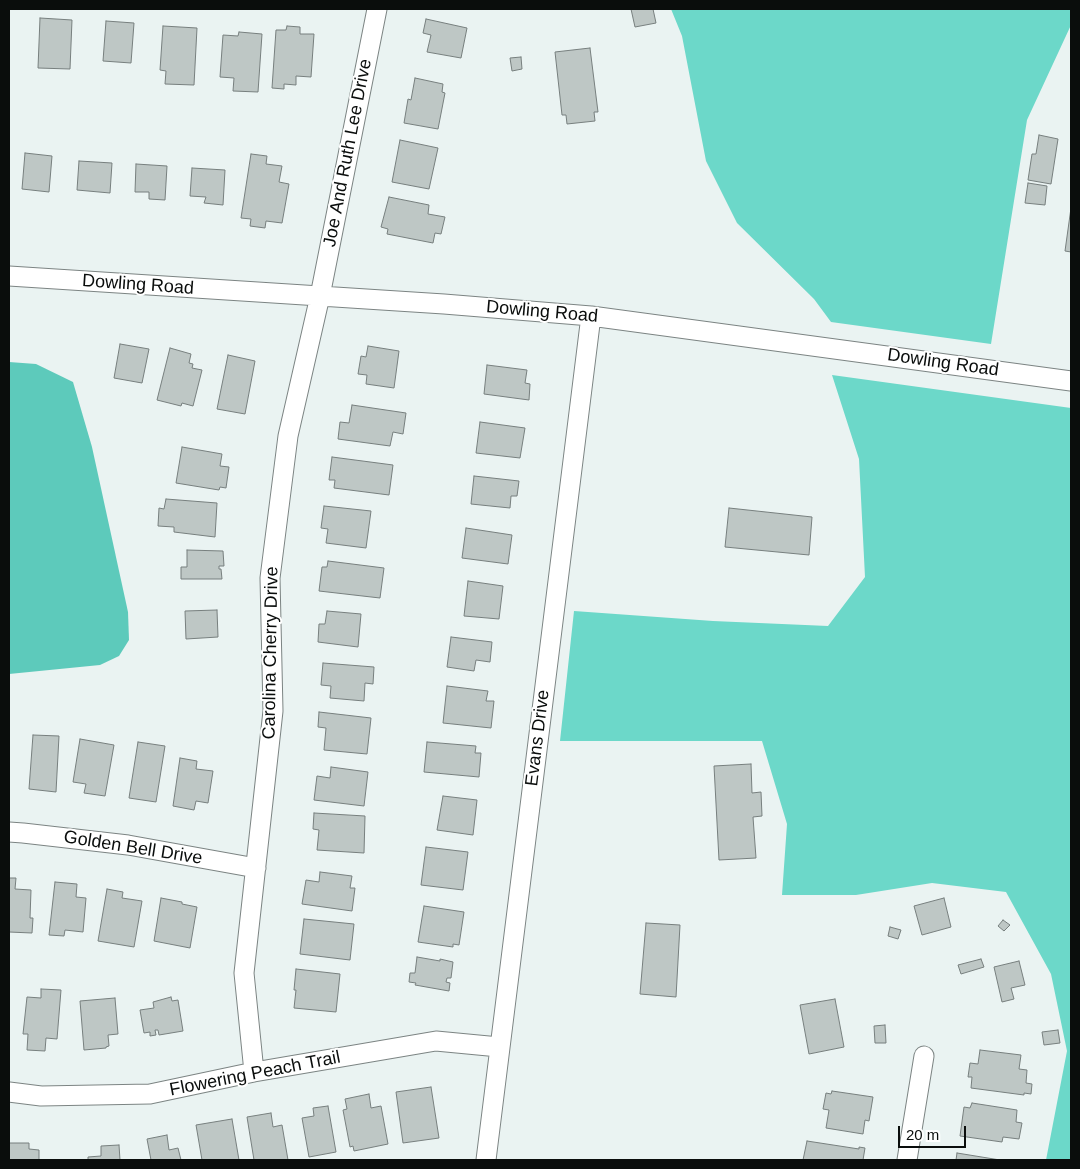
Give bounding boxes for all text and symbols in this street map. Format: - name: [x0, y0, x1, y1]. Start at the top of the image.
- street label: Joe And Ruth Lee Drive: [319, 57, 377, 249]
- street label: Dowling Road: [81, 270, 195, 300]
- street label: Dowling Road: [485, 296, 599, 328]
- street label: Dowling Road: [886, 345, 1000, 381]
- street label: Carolina Cherry Drive: [259, 566, 283, 740]
- street label: Evans Drive: [521, 689, 555, 787]
- street label: Golden Bell Drive: [62, 826, 204, 870]
- street label: Flowering Peach Trail: [168, 1047, 342, 1101]
- scale bar: [900, 1116, 968, 1148]
- text: 20 m: [906, 1126, 939, 1143]

